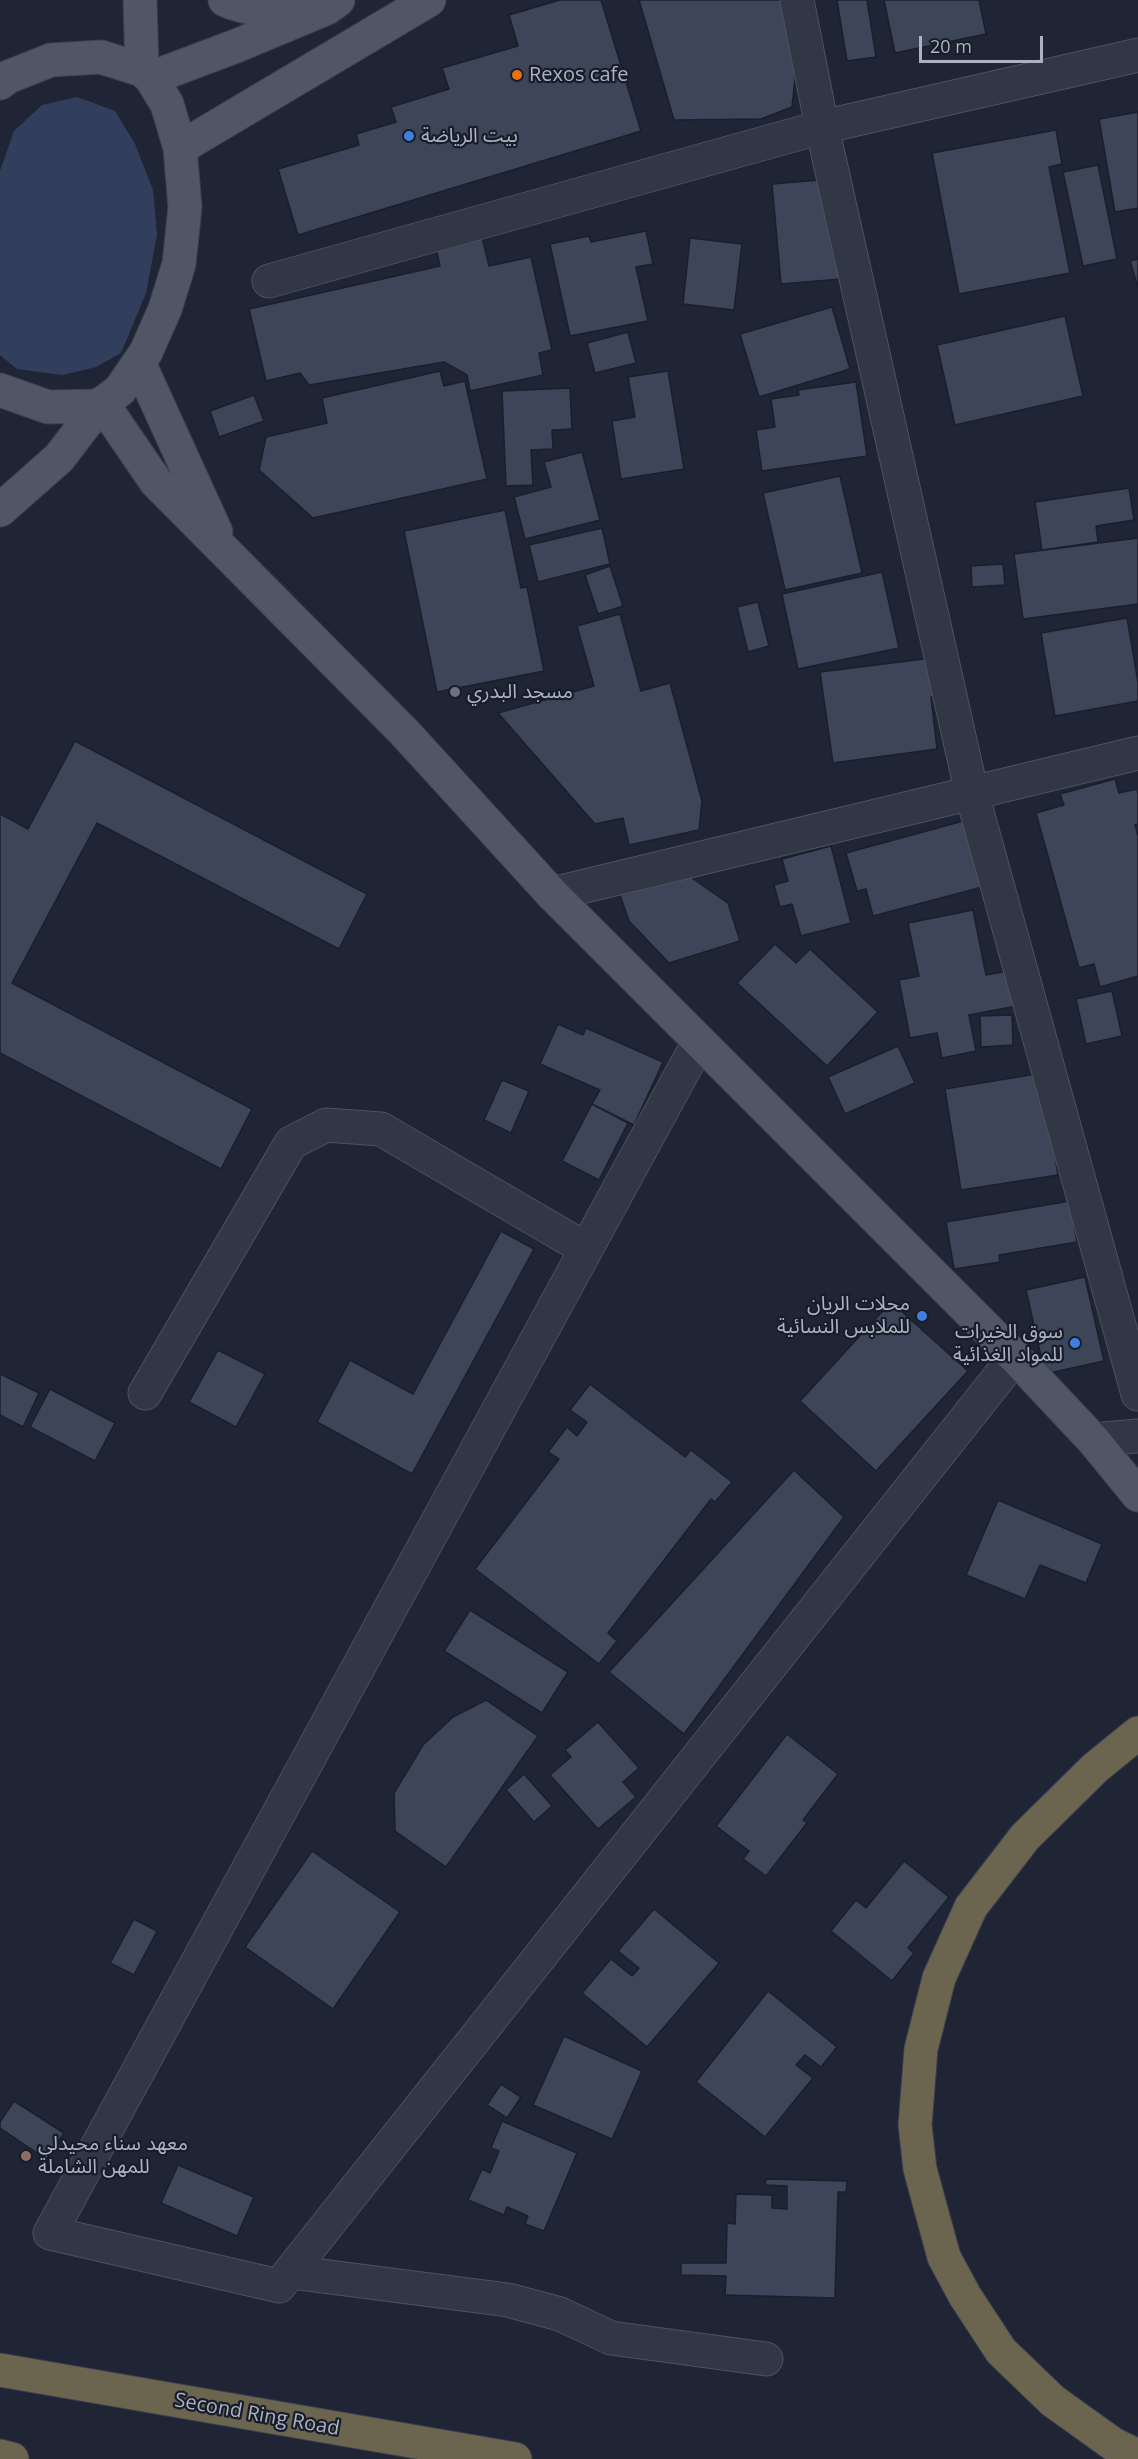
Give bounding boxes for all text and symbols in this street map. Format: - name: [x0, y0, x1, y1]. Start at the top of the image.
- scale bar: [922, 24, 1046, 62]
- text: 20 m: [930, 34, 972, 58]
- place label: Rexos cafe: [529, 63, 628, 87]
- marker: Rexos cafe: [510, 68, 524, 82]
- place label: بيت الرياضة: [421, 124, 518, 148]
- marker: بيت الرياضة: [402, 129, 416, 143]
- place label: مسجد البدري: [467, 680, 573, 704]
- marker: مسجد البدري: [448, 685, 462, 699]
- place label: محلات الريان للملابس النسائية: [777, 1292, 910, 1339]
- marker: محلات الريان للملابس النسائية: [915, 1309, 929, 1323]
- place label: سوق الخيرات للمواد الغذائية: [953, 1320, 1063, 1367]
- marker: سوق الخيرات للمواد الغذائية: [1068, 1336, 1082, 1350]
- place label: معهد سناء محيدلي للمهن الشاملة: [38, 2132, 188, 2179]
- marker: معهد سناء محيدلي للمهن الشاملة: [19, 2149, 33, 2163]
- street label: Second Ring Road: [173, 2389, 341, 2441]

